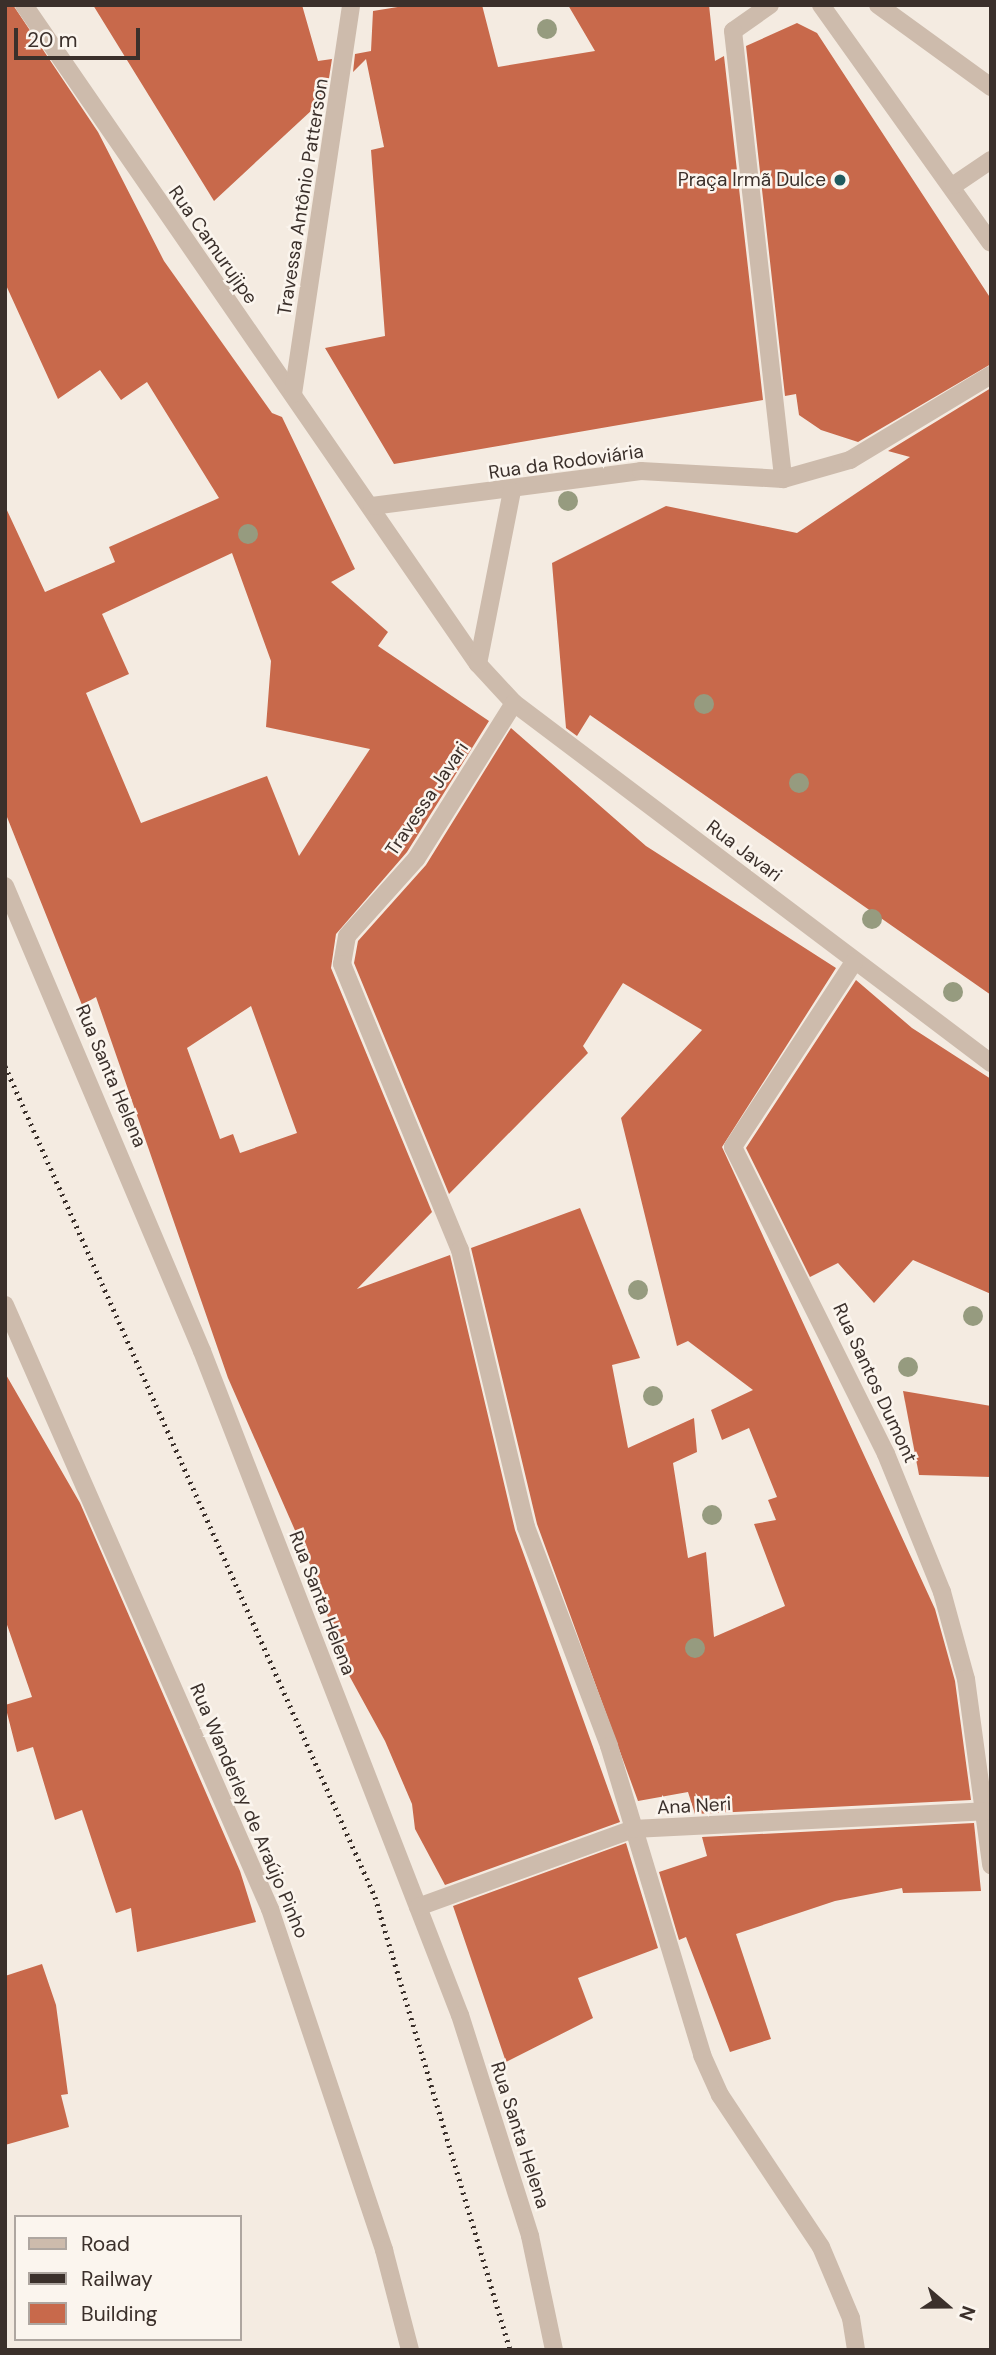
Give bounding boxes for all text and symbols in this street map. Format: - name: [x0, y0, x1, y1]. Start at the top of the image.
- scale bar: [18, 14, 144, 58]
- text: 20 m: [27, 26, 78, 54]
- street label: Travessa Antônio Patterson: [273, 77, 333, 317]
- place label: Praça Irmã Dulce: [678, 169, 826, 191]
- marker: Praça Irmã Dulce: [832, 172, 848, 188]
- street label: Rua Camurujipe: [164, 181, 262, 309]
- street label: Rua da Rodoviária: [487, 440, 645, 484]
- street label: Travessa Javari: [381, 738, 473, 860]
- street label: Rua Javari: [702, 815, 786, 887]
- street label: Rua Santa Helena: [71, 1001, 151, 1151]
- street label: Rua Santos Dumont: [828, 1300, 922, 1466]
- street label: Rua Santa Helena: [284, 1528, 360, 1678]
- street label: Rua Wanderley de Araújo Pinho: [185, 1680, 313, 1942]
- street label: Ana Neri: [656, 1793, 732, 1819]
- street label: Rua Santa Helena: [486, 2059, 554, 2211]
- legend: [14, 2215, 242, 2341]
- text: Road: [81, 2230, 130, 2258]
- text: Railway: [81, 2265, 153, 2293]
- north arrow: [912, 2271, 982, 2341]
- text: Building: [81, 2300, 157, 2328]
- text: N: [953, 2303, 981, 2324]

